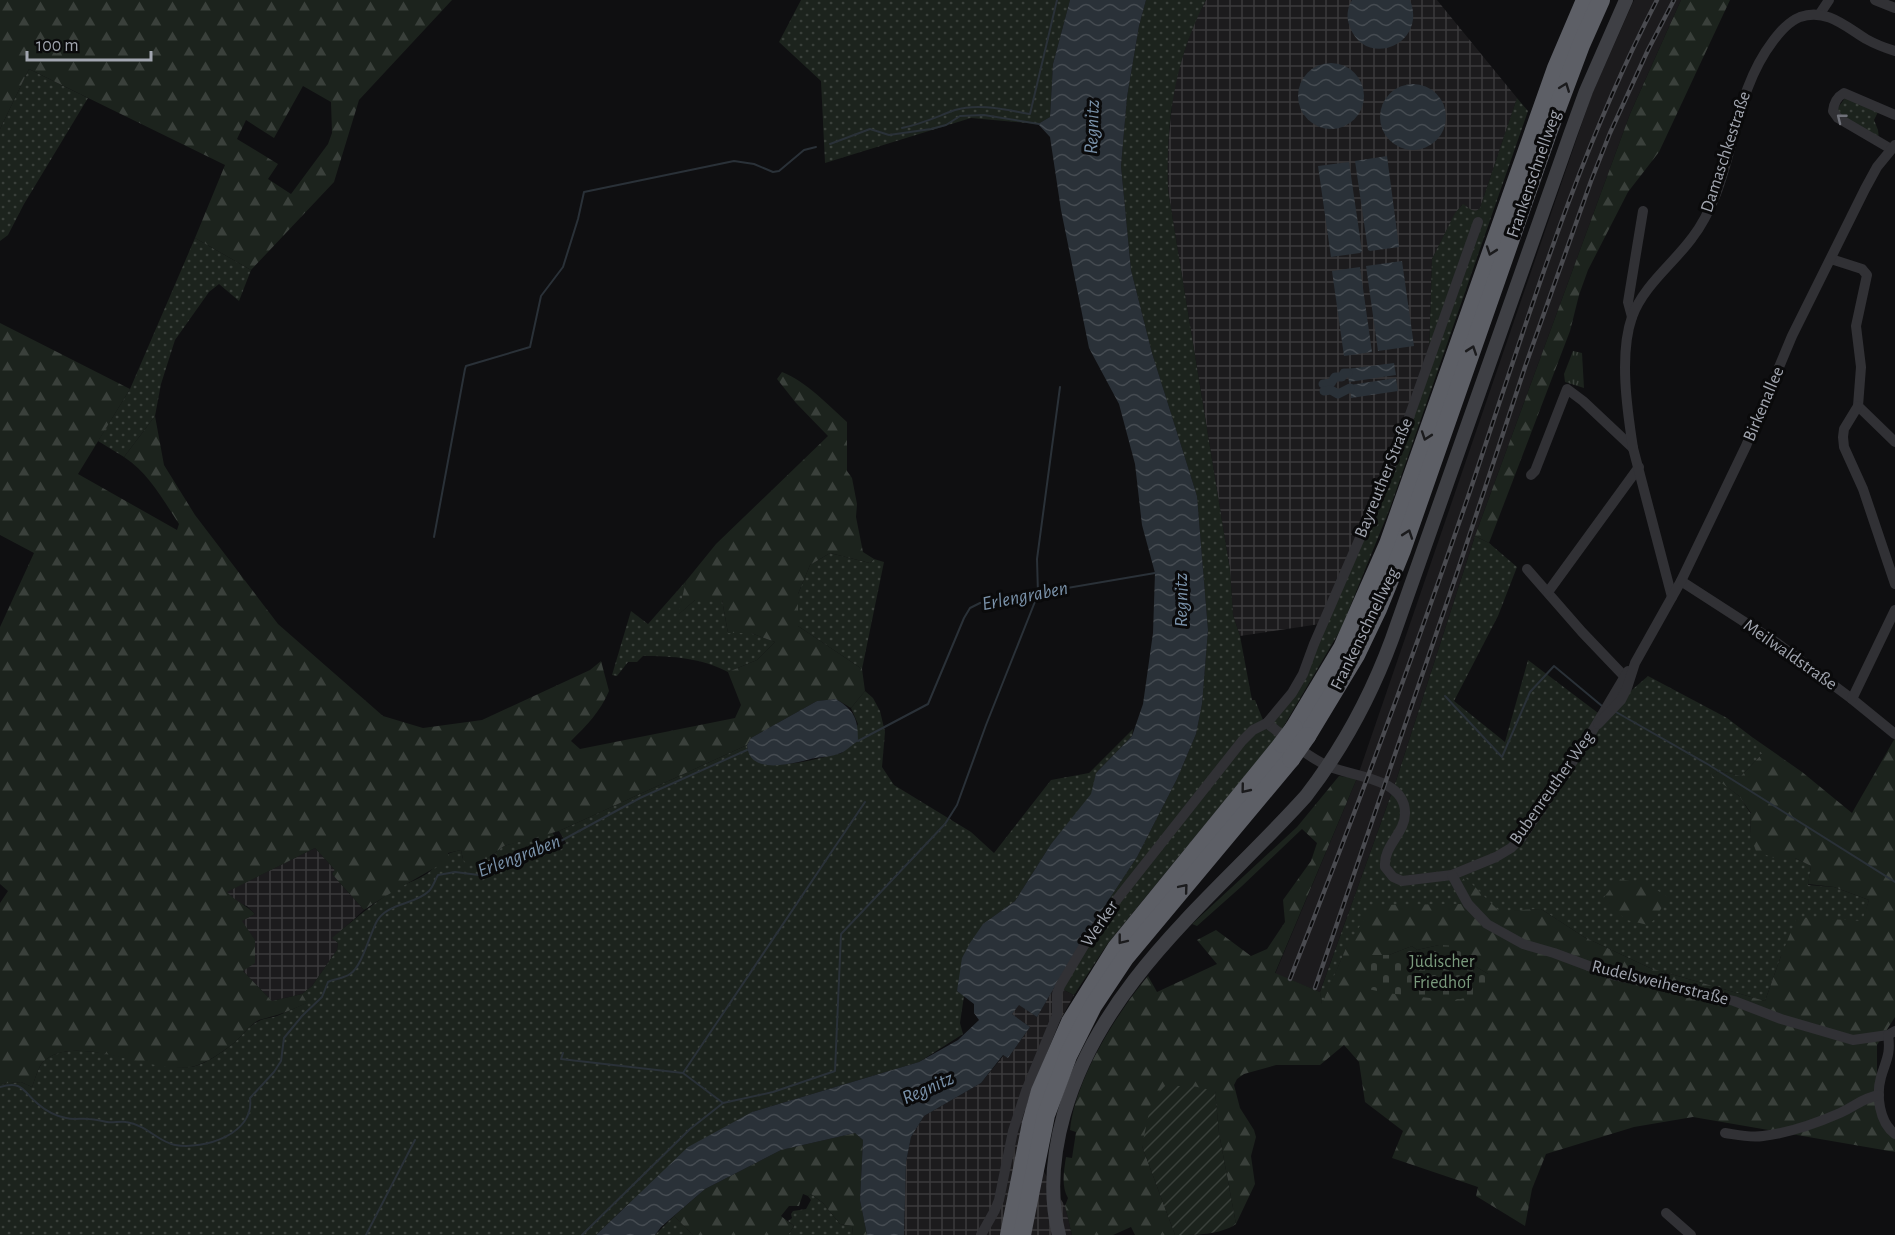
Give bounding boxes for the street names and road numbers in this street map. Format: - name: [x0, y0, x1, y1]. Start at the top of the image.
- street label: Damaschkestraße: [1698, 89, 1754, 215]
- street label: Frankenschnellweg: [1504, 108, 1564, 240]
- street label: Birkenallee: [1740, 364, 1788, 444]
- street label: Bayreuther Straße: [1352, 416, 1416, 540]
- street label: Frankenschnellweg: [1328, 565, 1402, 693]
- street label: Meilwaldstraße: [1740, 616, 1840, 694]
- street label: Bubenreuther Weg: [1506, 728, 1598, 848]
- street label: Werker: [1078, 897, 1122, 950]
- street label: Rudelsweiherstraße: [1590, 957, 1730, 1009]

